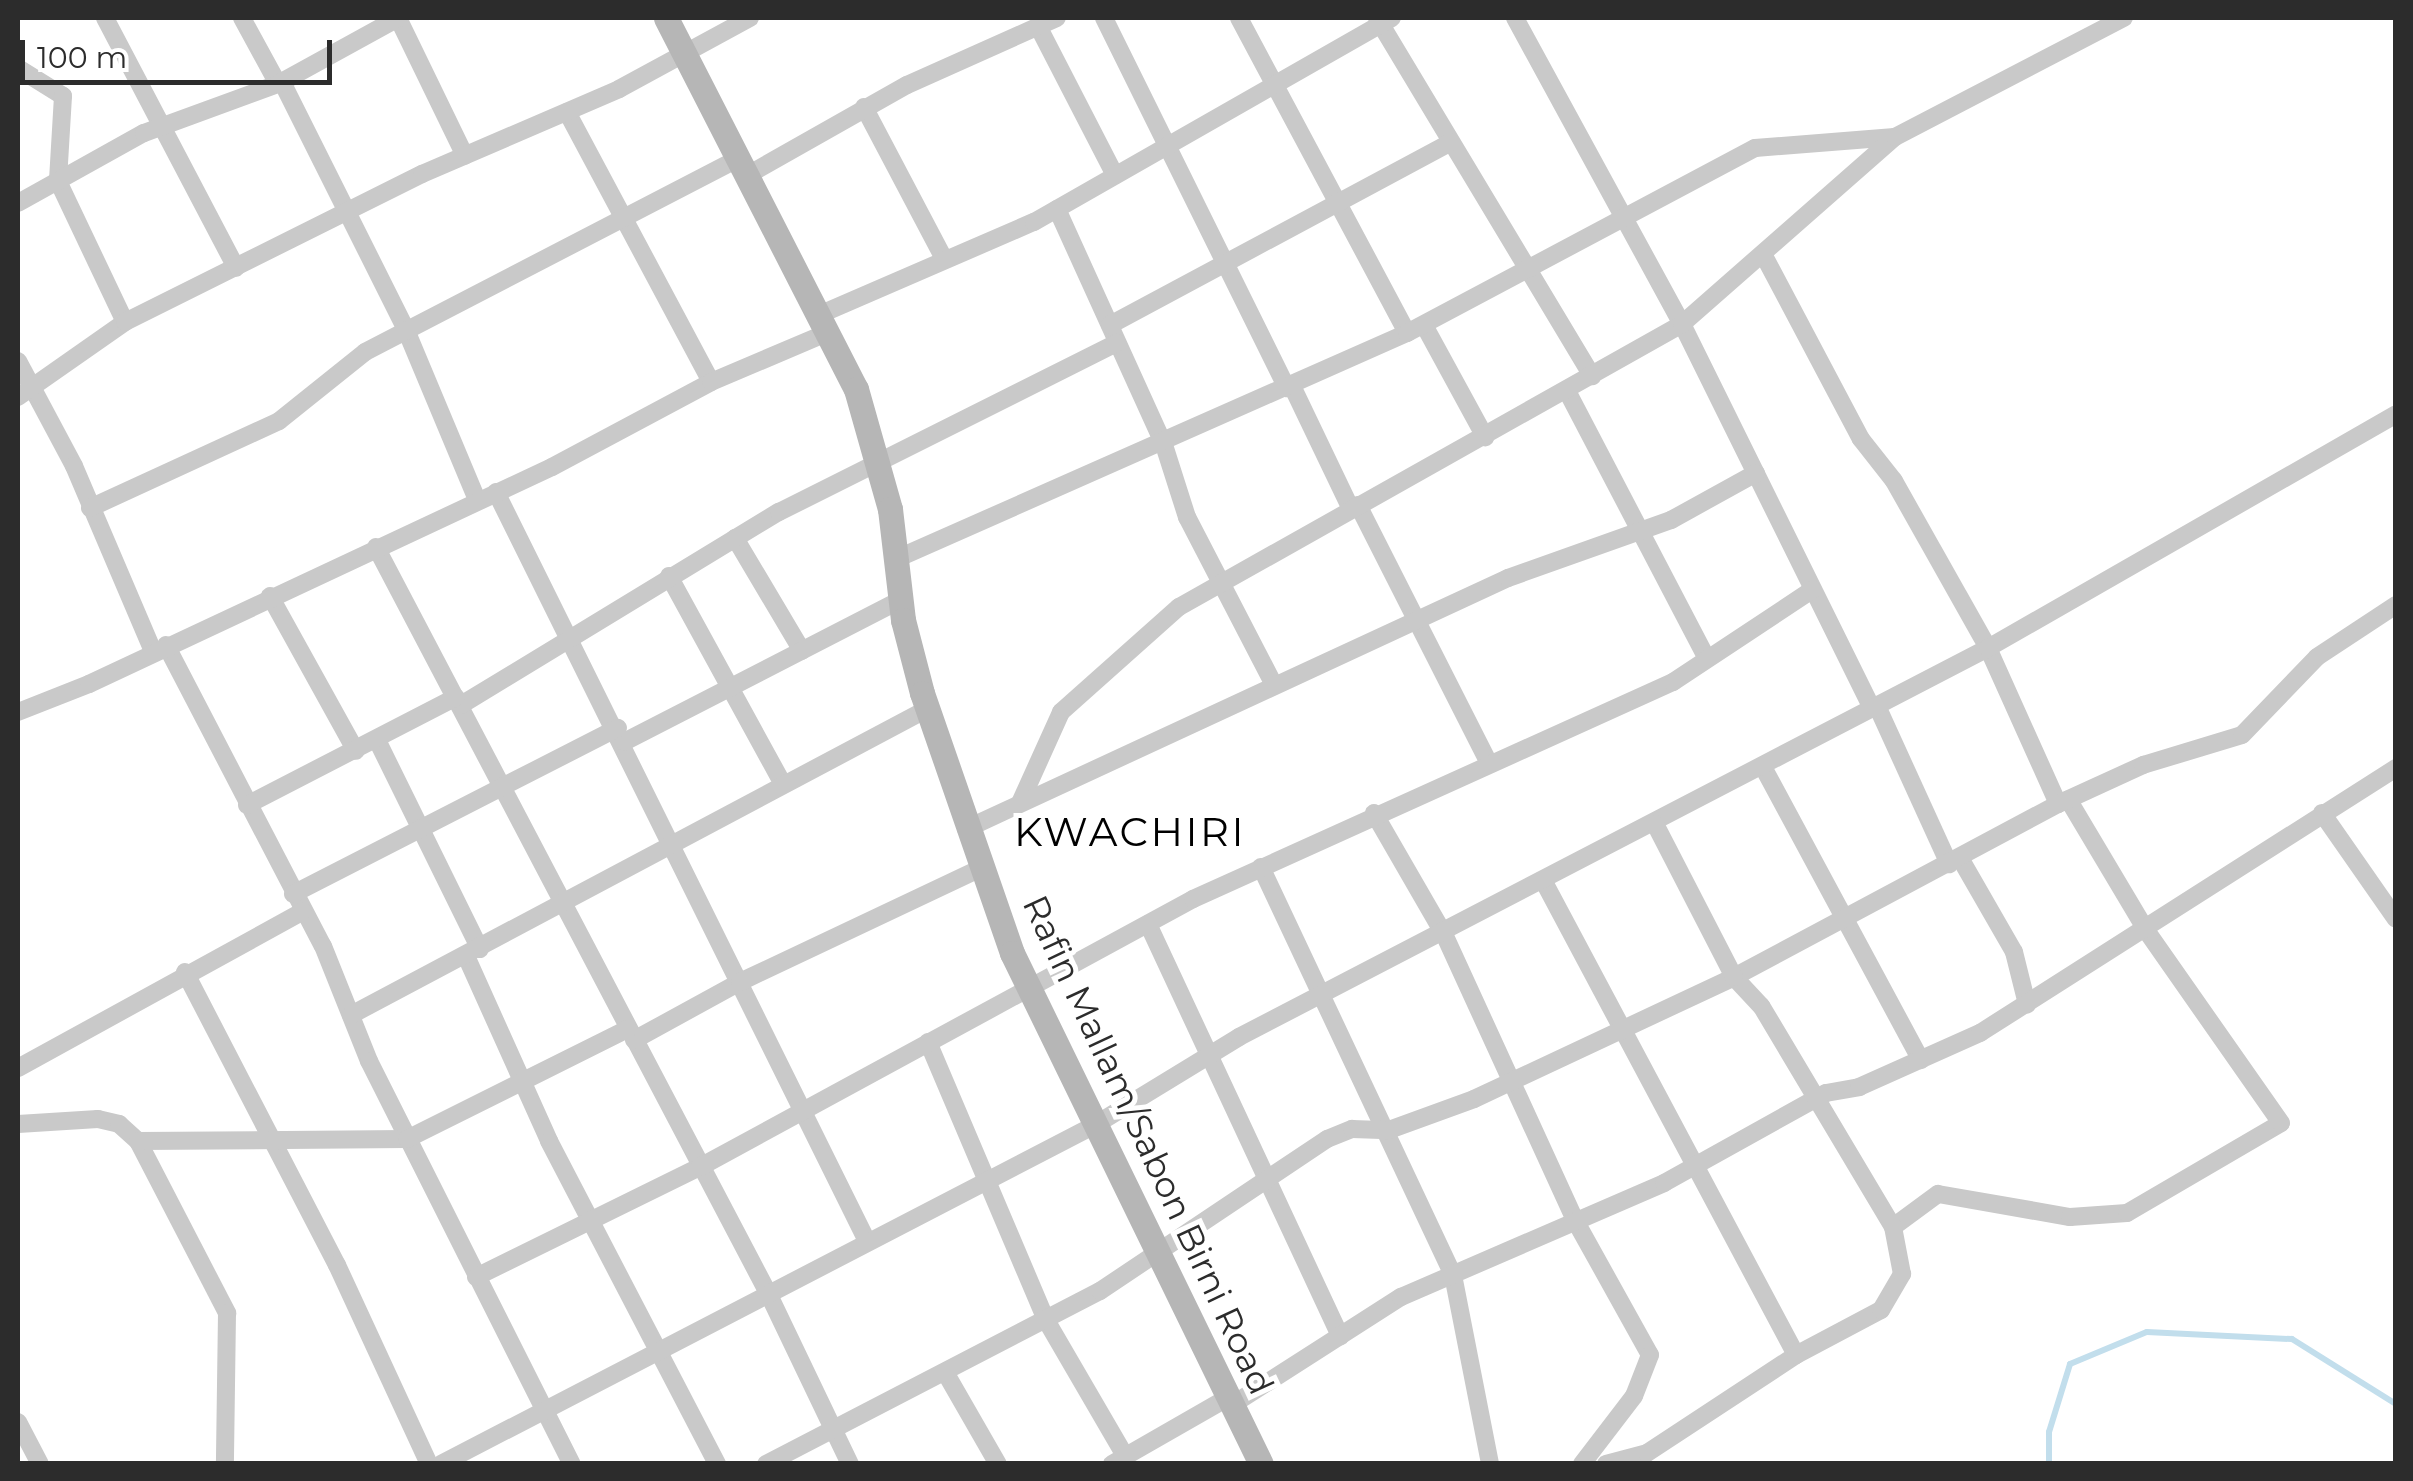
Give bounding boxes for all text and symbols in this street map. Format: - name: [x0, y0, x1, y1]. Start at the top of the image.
- scale bar: [25, 20, 338, 82]
- text: 100 m: [37, 39, 127, 76]
- district label: KWACHIRI: [1014, 808, 1246, 856]
- street label: Rafin Mallam/Sabon Birni Road: [1014, 889, 1282, 1401]

